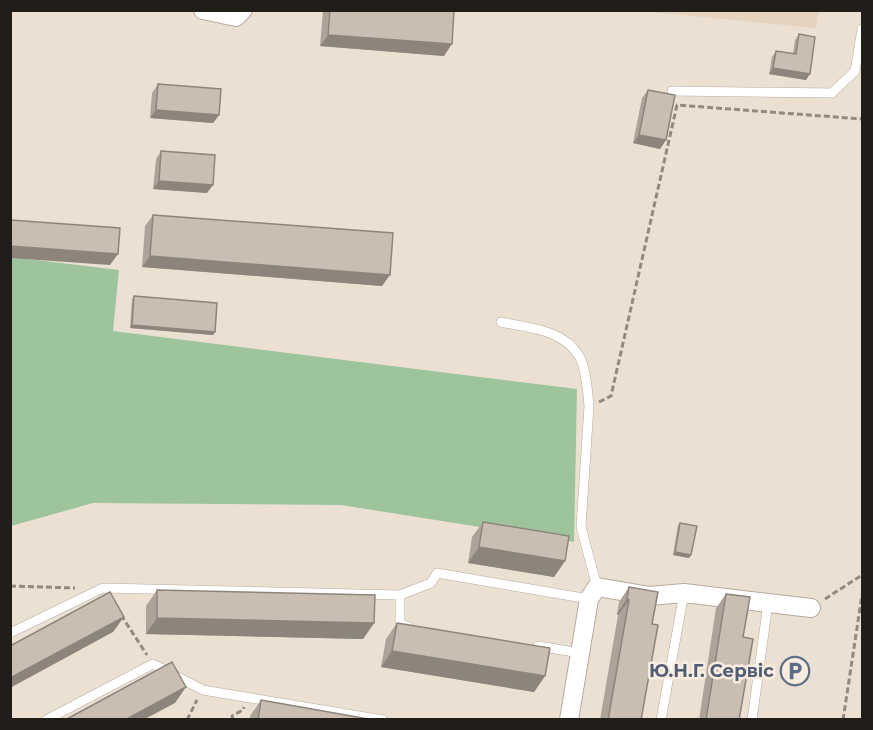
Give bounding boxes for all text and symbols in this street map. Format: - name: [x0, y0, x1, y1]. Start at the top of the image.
- parking icon: Ю.Н.Г. Сервіс: [779, 655, 811, 687]
- place label: Ю.Н.Г. Сервіс: [649, 660, 774, 682]

